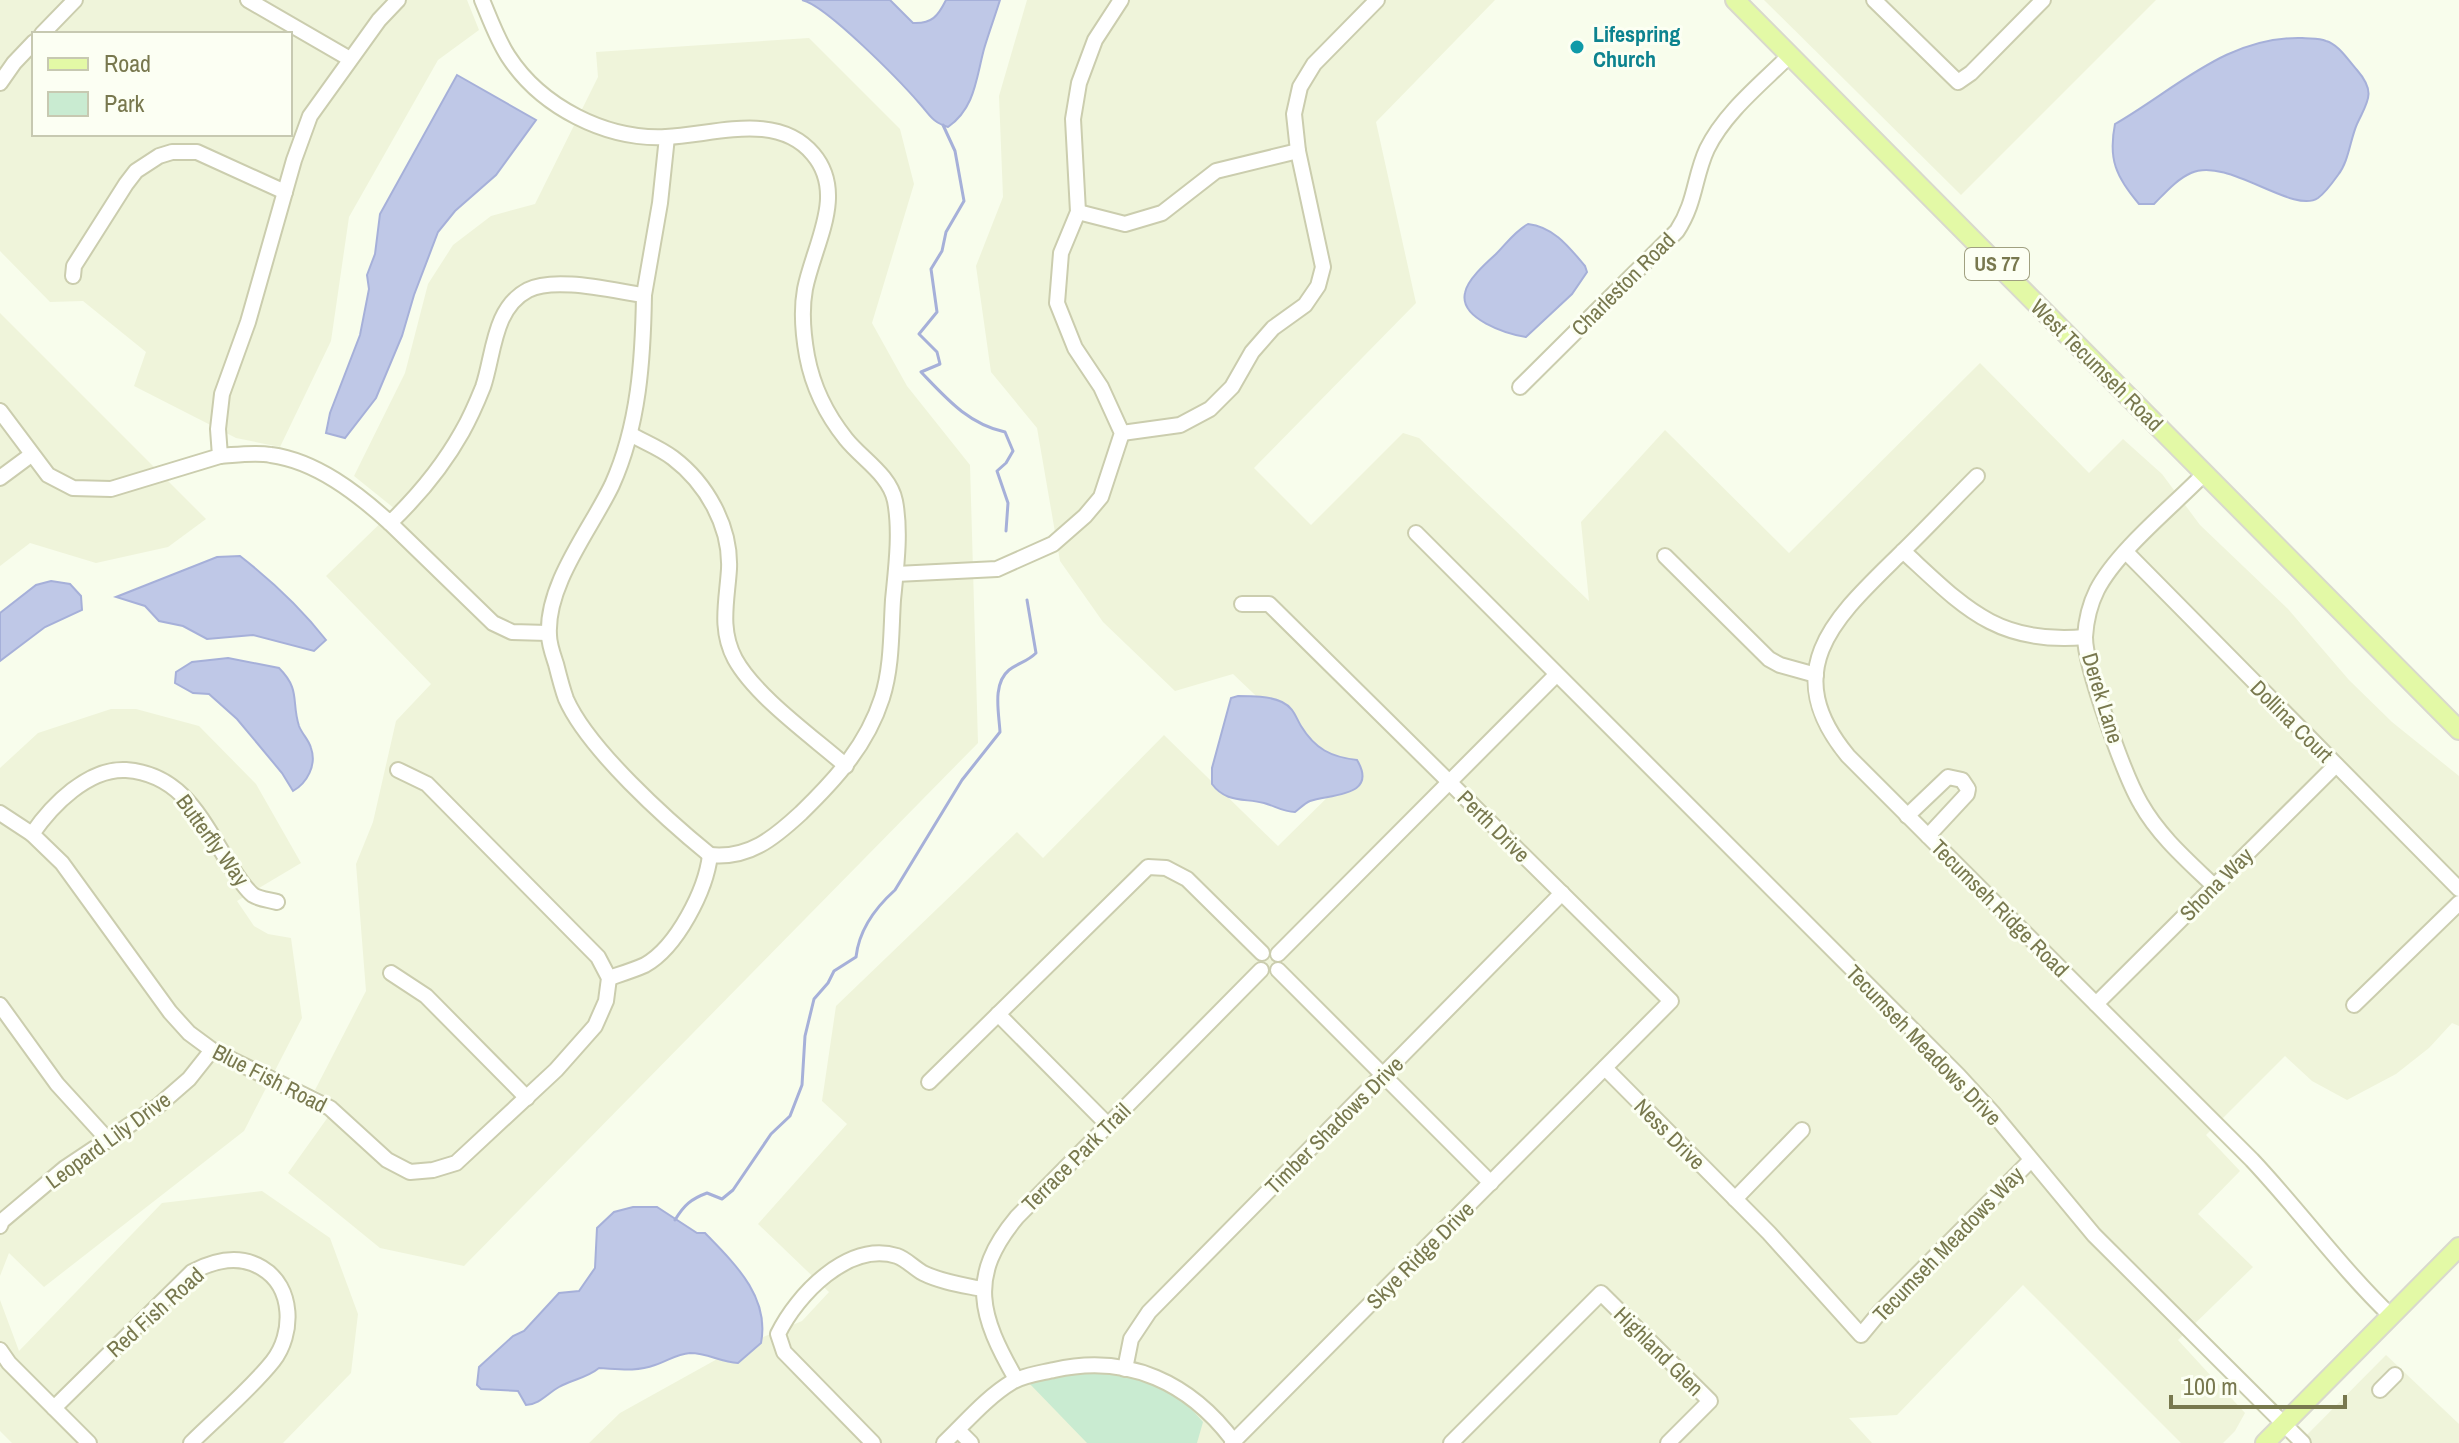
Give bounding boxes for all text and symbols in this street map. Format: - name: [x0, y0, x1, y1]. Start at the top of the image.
- place label: Lifespring Church: [1593, 19, 1680, 74]
- legend: [32, 32, 292, 136]
- marker: Lifespring Church: [1568, 38, 1586, 56]
- text: Road: [104, 47, 151, 79]
- text: Park: [104, 87, 145, 119]
- street label: Charleston Road: [1565, 226, 1681, 342]
- road number: US 77: [1965, 248, 2029, 280]
- street label: West Tecumseh Road: [2024, 292, 2170, 438]
- street label: Derek Lane: [2075, 649, 2131, 747]
- street label: Dollina Court: [2244, 673, 2340, 769]
- street label: Perth Drive: [1451, 783, 1537, 869]
- street label: Butterfly Way: [170, 788, 256, 892]
- street label: Tecumseh Ridge Road: [1925, 833, 2075, 983]
- street label: Shona Way: [2173, 841, 2259, 927]
- street label: Tecumseh Meadows Drive: [1839, 958, 2009, 1132]
- street label: Blue Fish Road: [208, 1036, 332, 1120]
- street label: Timber Shadows Drive: [1258, 1049, 1410, 1201]
- street label: Leopard Lily Drive: [40, 1085, 176, 1195]
- street label: Ness Drive: [1628, 1092, 1712, 1176]
- street label: Terrace Park Trail: [1015, 1096, 1137, 1218]
- street label: Tecumseh Meadows Way: [1866, 1160, 2030, 1328]
- street label: Skye Ridge Drive: [1359, 1194, 1481, 1316]
- street label: Red Fish Road: [100, 1260, 210, 1364]
- street label: Highland Glen: [1608, 1300, 1710, 1402]
- scale bar: [2171, 1359, 2345, 1409]
- text: 100 m: [2183, 1370, 2238, 1402]

